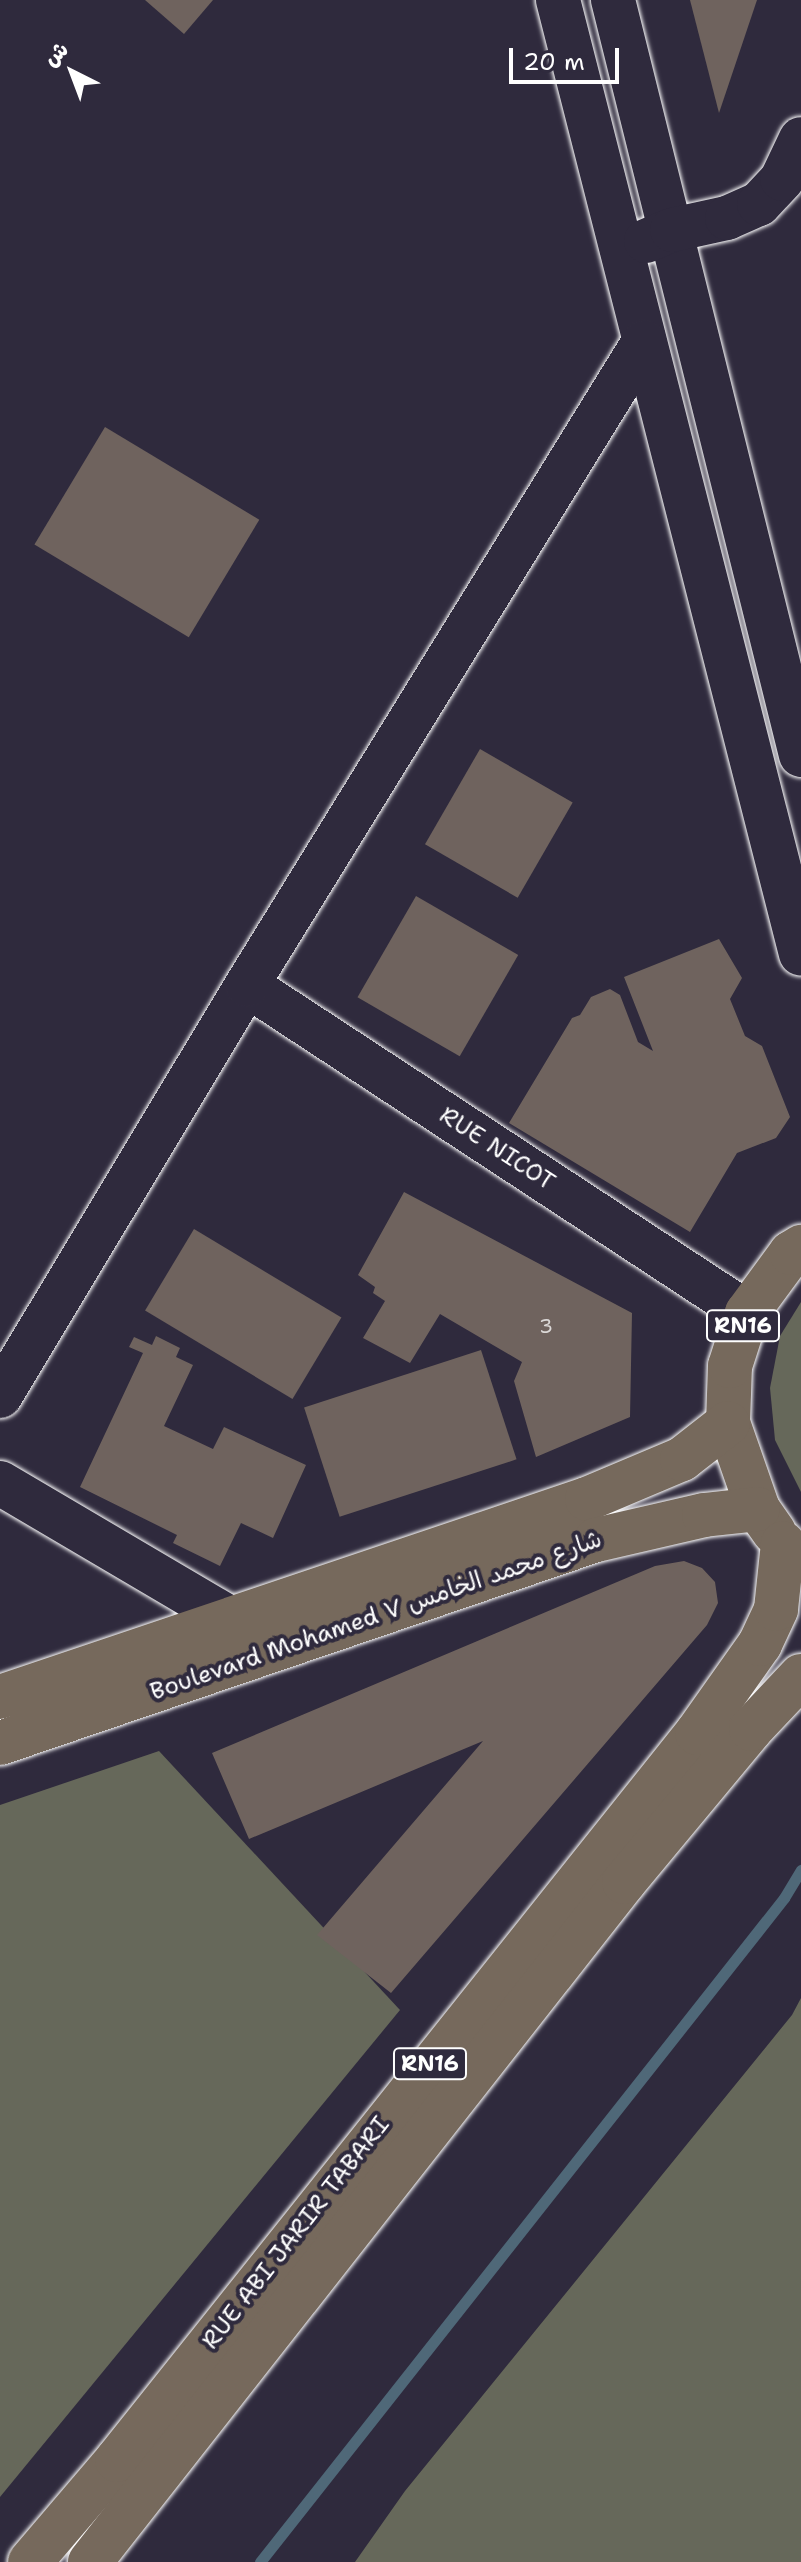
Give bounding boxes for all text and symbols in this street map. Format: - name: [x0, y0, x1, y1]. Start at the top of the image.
- north arrow: [32, 32, 112, 112]
- scale bar: [513, 32, 623, 82]
- text: ش: [37, 35, 74, 73]
- text: 20 m: [523, 46, 585, 78]
- street label: RUE NICOT: [434, 1101, 560, 1197]
- road number: RN16: [705, 1308, 781, 1344]
- house number: 3: [539, 1314, 553, 1338]
- street label: Boulevard Mohamed V شارع محمد الخامس: [147, 1525, 605, 1707]
- road number: RN16: [392, 2046, 468, 2082]
- street label: RUE ABI JARIR TABARI: [196, 2111, 396, 2355]

